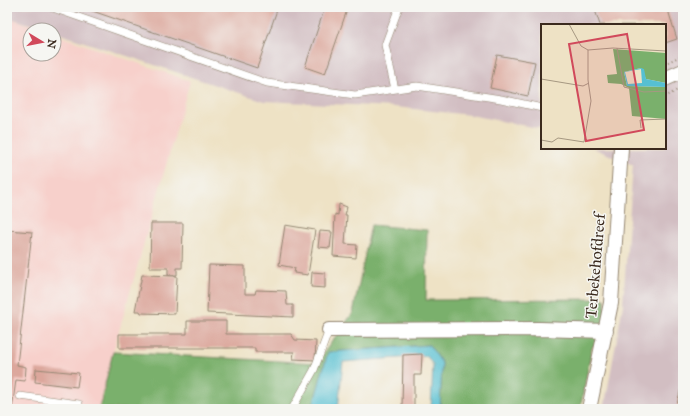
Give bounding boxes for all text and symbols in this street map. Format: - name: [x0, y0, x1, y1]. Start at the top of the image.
- north arrow: [22, 22, 62, 62]
- inset map: [541, 24, 666, 149]
- text: N: [44, 38, 59, 50]
- street label: Terbekehofdreef: [581, 210, 609, 319]

